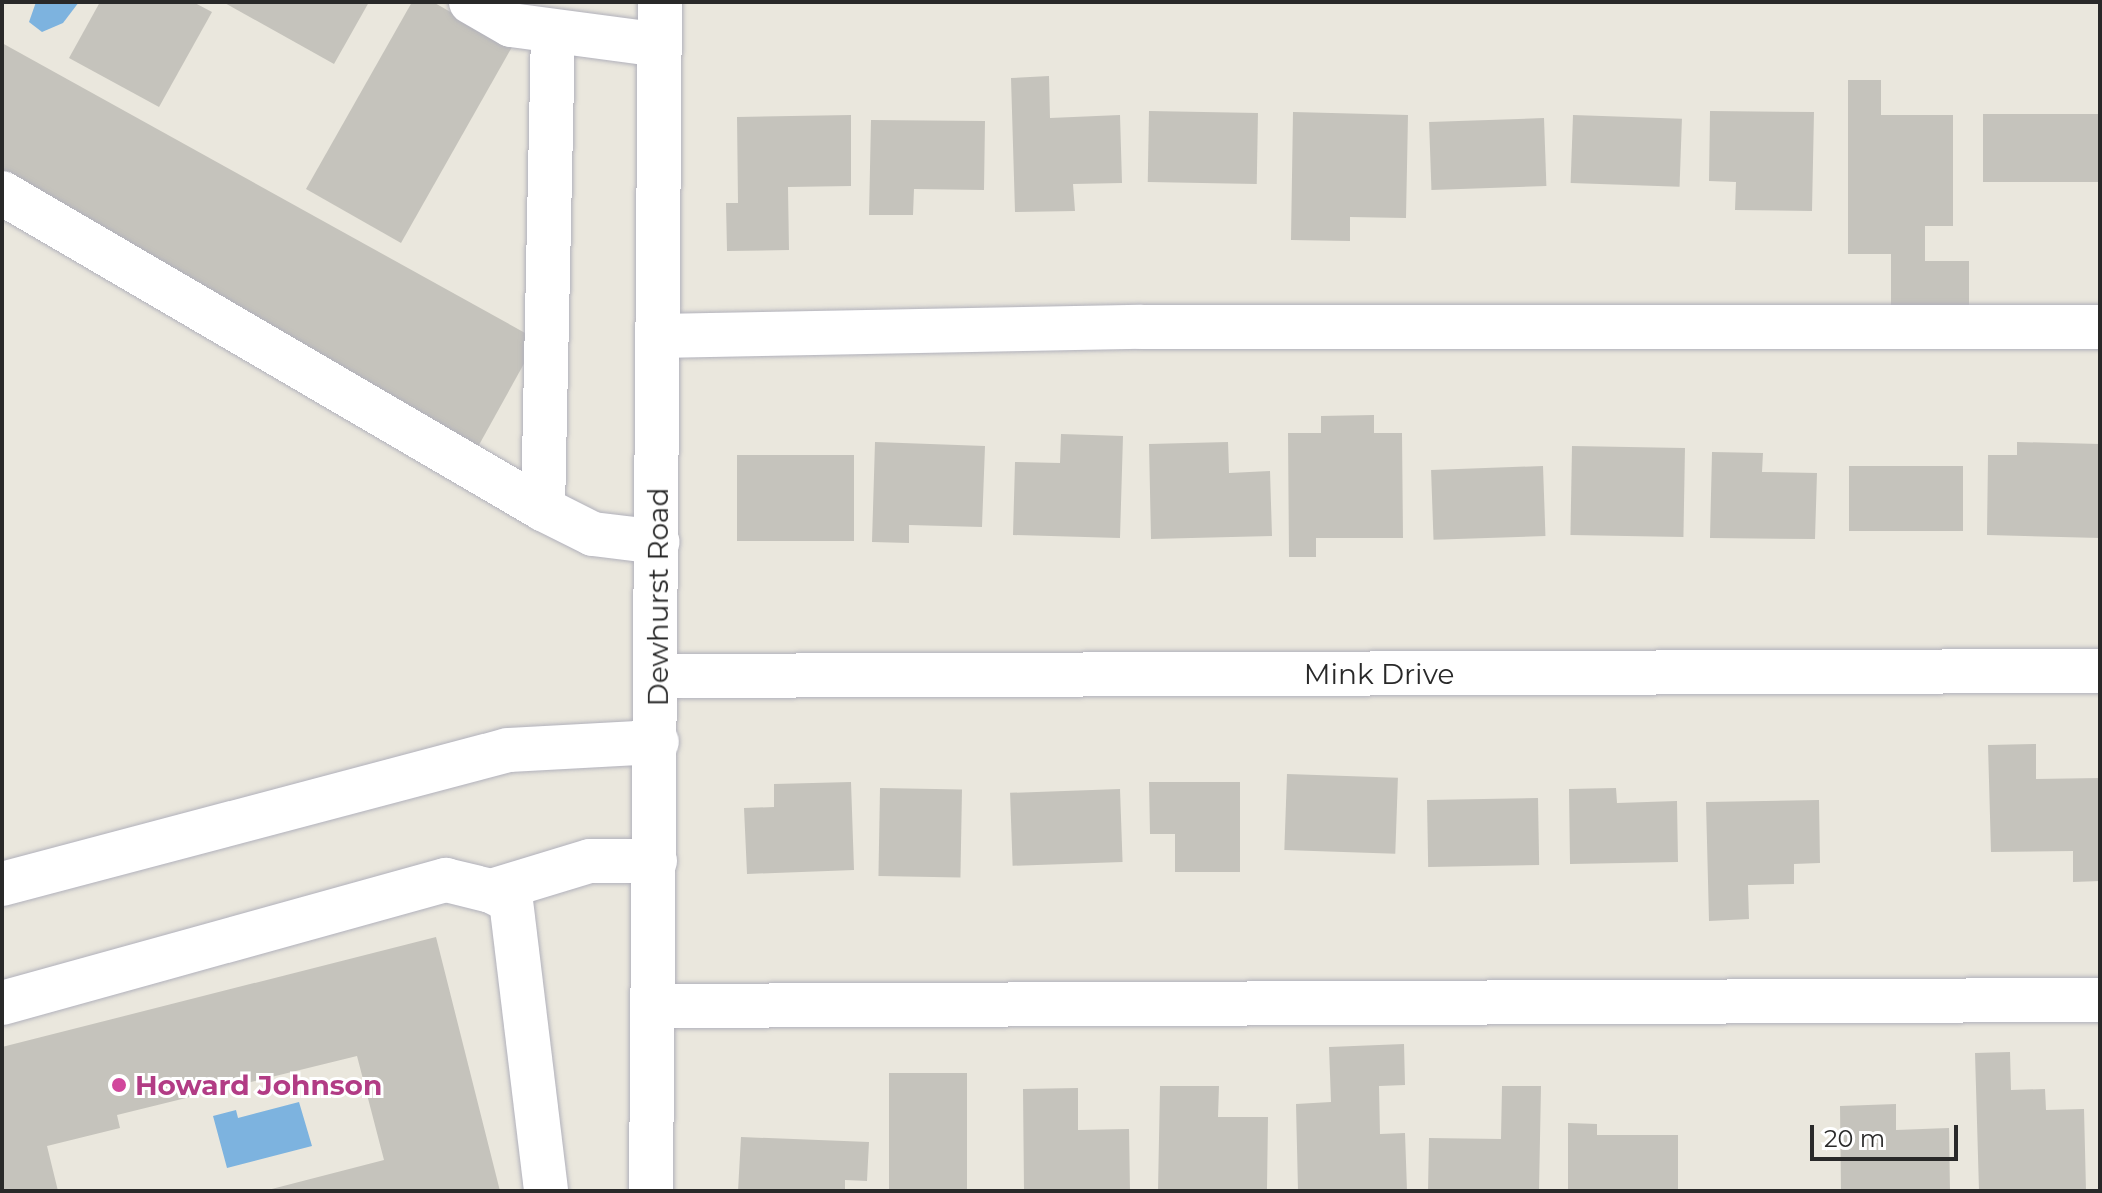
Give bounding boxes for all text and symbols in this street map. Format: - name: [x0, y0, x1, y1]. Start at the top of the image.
- street label: Dewhurst Road: [641, 488, 675, 706]
- street label: Mink Drive: [1304, 657, 1454, 691]
- place label: Howard Johnson: [135, 1068, 382, 1102]
- marker: Howard Johnson: [110, 1076, 128, 1094]
- scale bar: [1814, 1109, 1962, 1159]
- text: 20 m: [1824, 1124, 1885, 1153]

